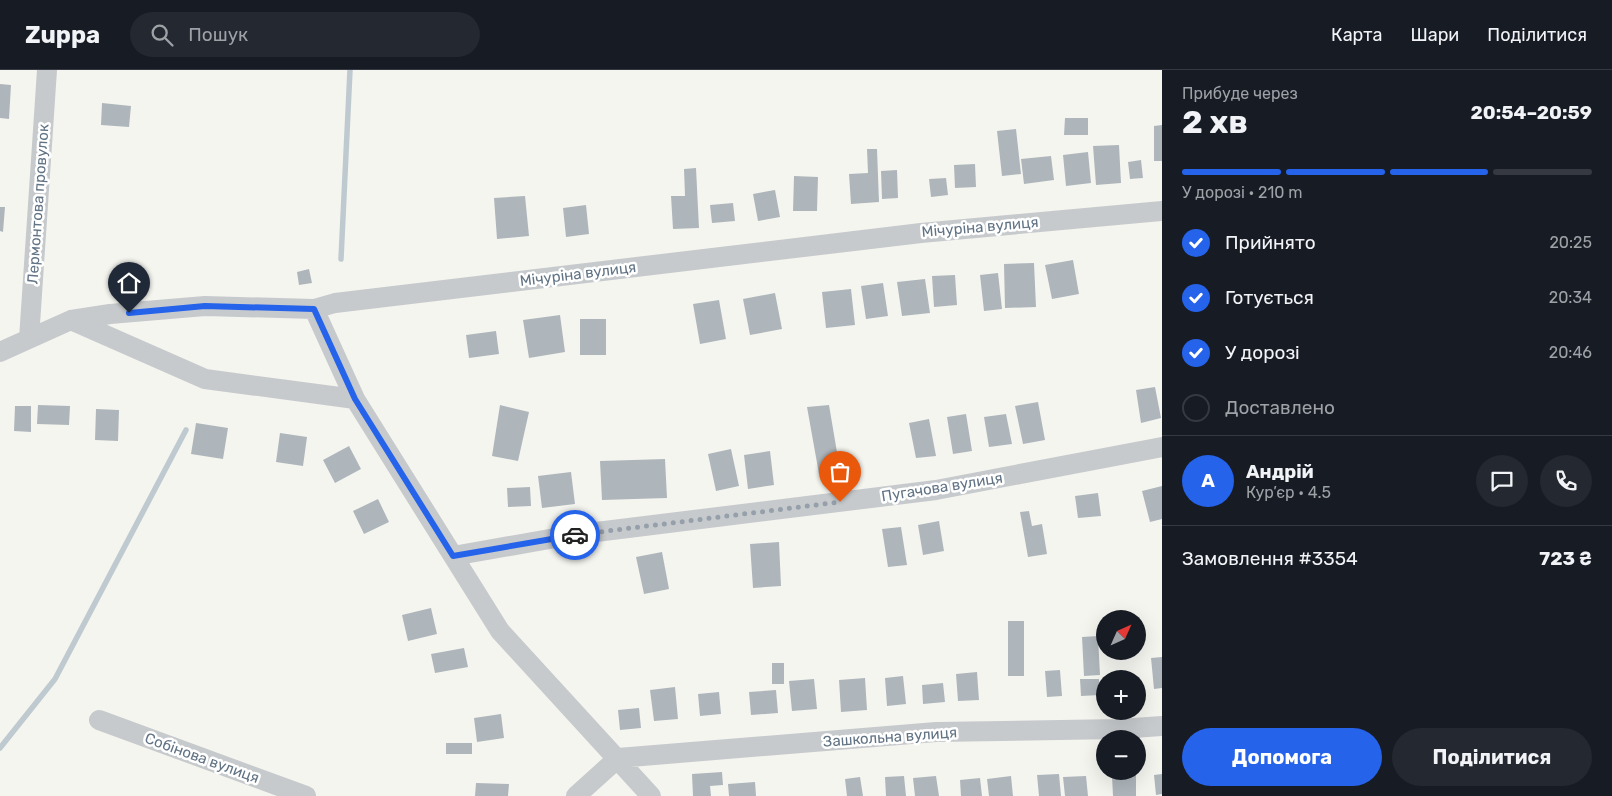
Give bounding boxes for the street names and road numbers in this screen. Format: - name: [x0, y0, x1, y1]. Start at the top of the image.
- street label: Лермонтова провулок: [23, 123, 53, 285]
- street label: Мічуріна вулиця: [921, 213, 1039, 241]
- street label: Мічуріна вулиця: [519, 258, 637, 290]
- street label: Пугачова вулиця: [880, 469, 1004, 505]
- street label: Зашкольна вулиця: [822, 723, 958, 751]
- street label: Собінова вулиця: [142, 729, 262, 787]

